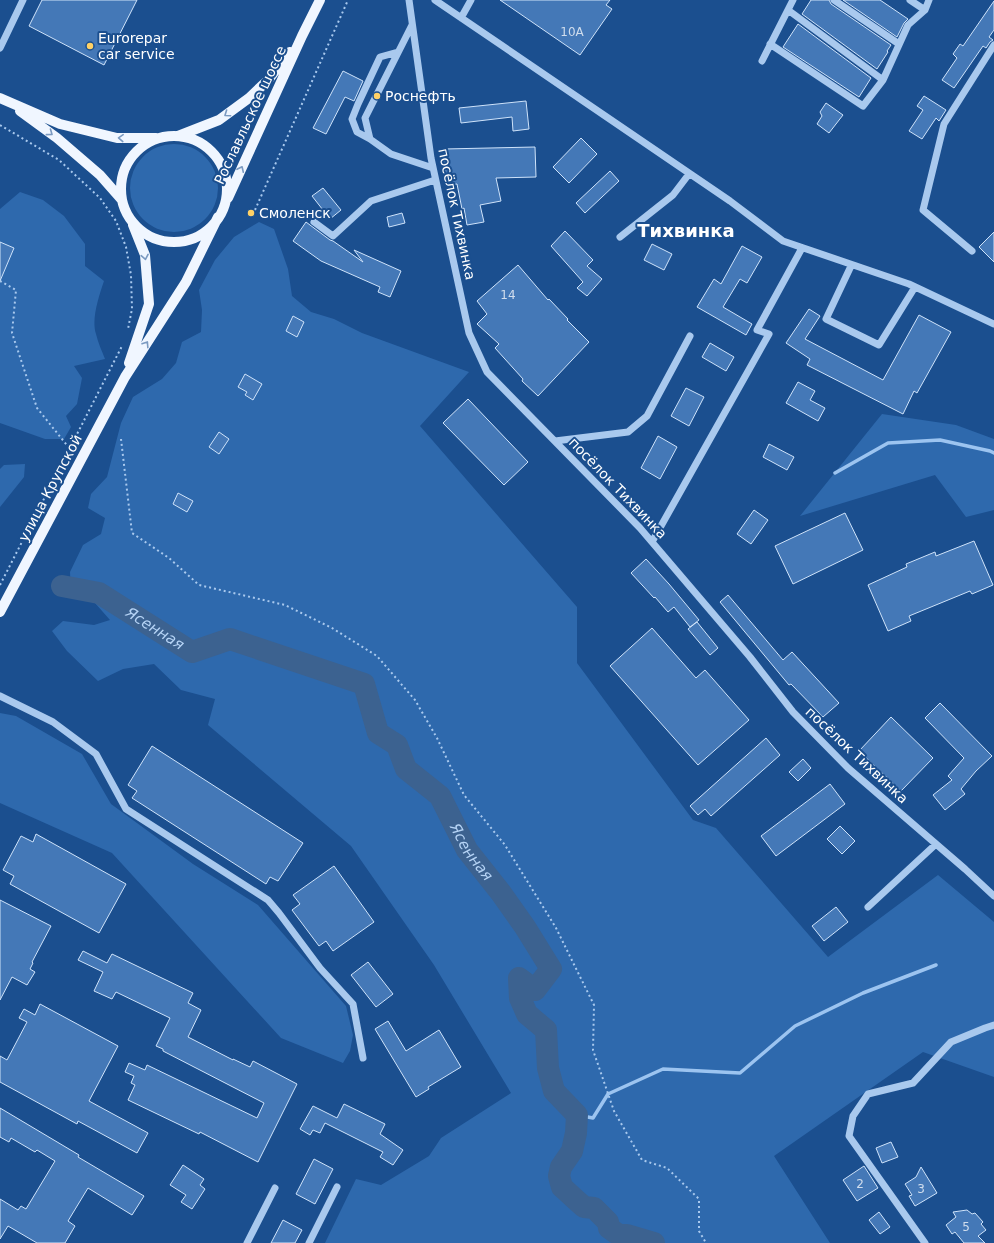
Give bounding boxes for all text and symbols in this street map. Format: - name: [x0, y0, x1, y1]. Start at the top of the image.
- house number: 10А: [560, 25, 585, 39]
- place label: Eurorepar car service: [98, 30, 175, 62]
- marker: Eurorepar car service: [85, 41, 95, 51]
- street label: Рославльское шоссе: [211, 43, 289, 187]
- place label: Роснефть: [385, 88, 456, 104]
- marker: Роснефть: [372, 91, 382, 101]
- one-way arrow: [224, 109, 231, 116]
- one-way arrow: [46, 128, 53, 136]
- one-way arrow: [118, 133, 124, 142]
- street label: посёлок Тихвинка: [435, 147, 479, 281]
- one-way arrow: [236, 166, 244, 173]
- place label: Смоленск: [259, 205, 331, 221]
- marker: Смоленск: [246, 208, 256, 218]
- district label: Тихвинка: [637, 220, 735, 241]
- one-way arrow: [140, 254, 148, 260]
- house number: 14: [500, 288, 516, 302]
- one-way arrow: [141, 341, 149, 348]
- street label: улица Крупской: [15, 432, 85, 544]
- street label: посёлок Тихвинка: [566, 434, 670, 542]
- water label: Ясенная: [122, 603, 188, 654]
- street label: посёлок Тихвинка: [803, 703, 911, 807]
- water label: Ясенная: [446, 819, 497, 884]
- house number: 2: [856, 1177, 864, 1191]
- house number: 3: [917, 1182, 925, 1196]
- house number: 5: [962, 1220, 970, 1234]

